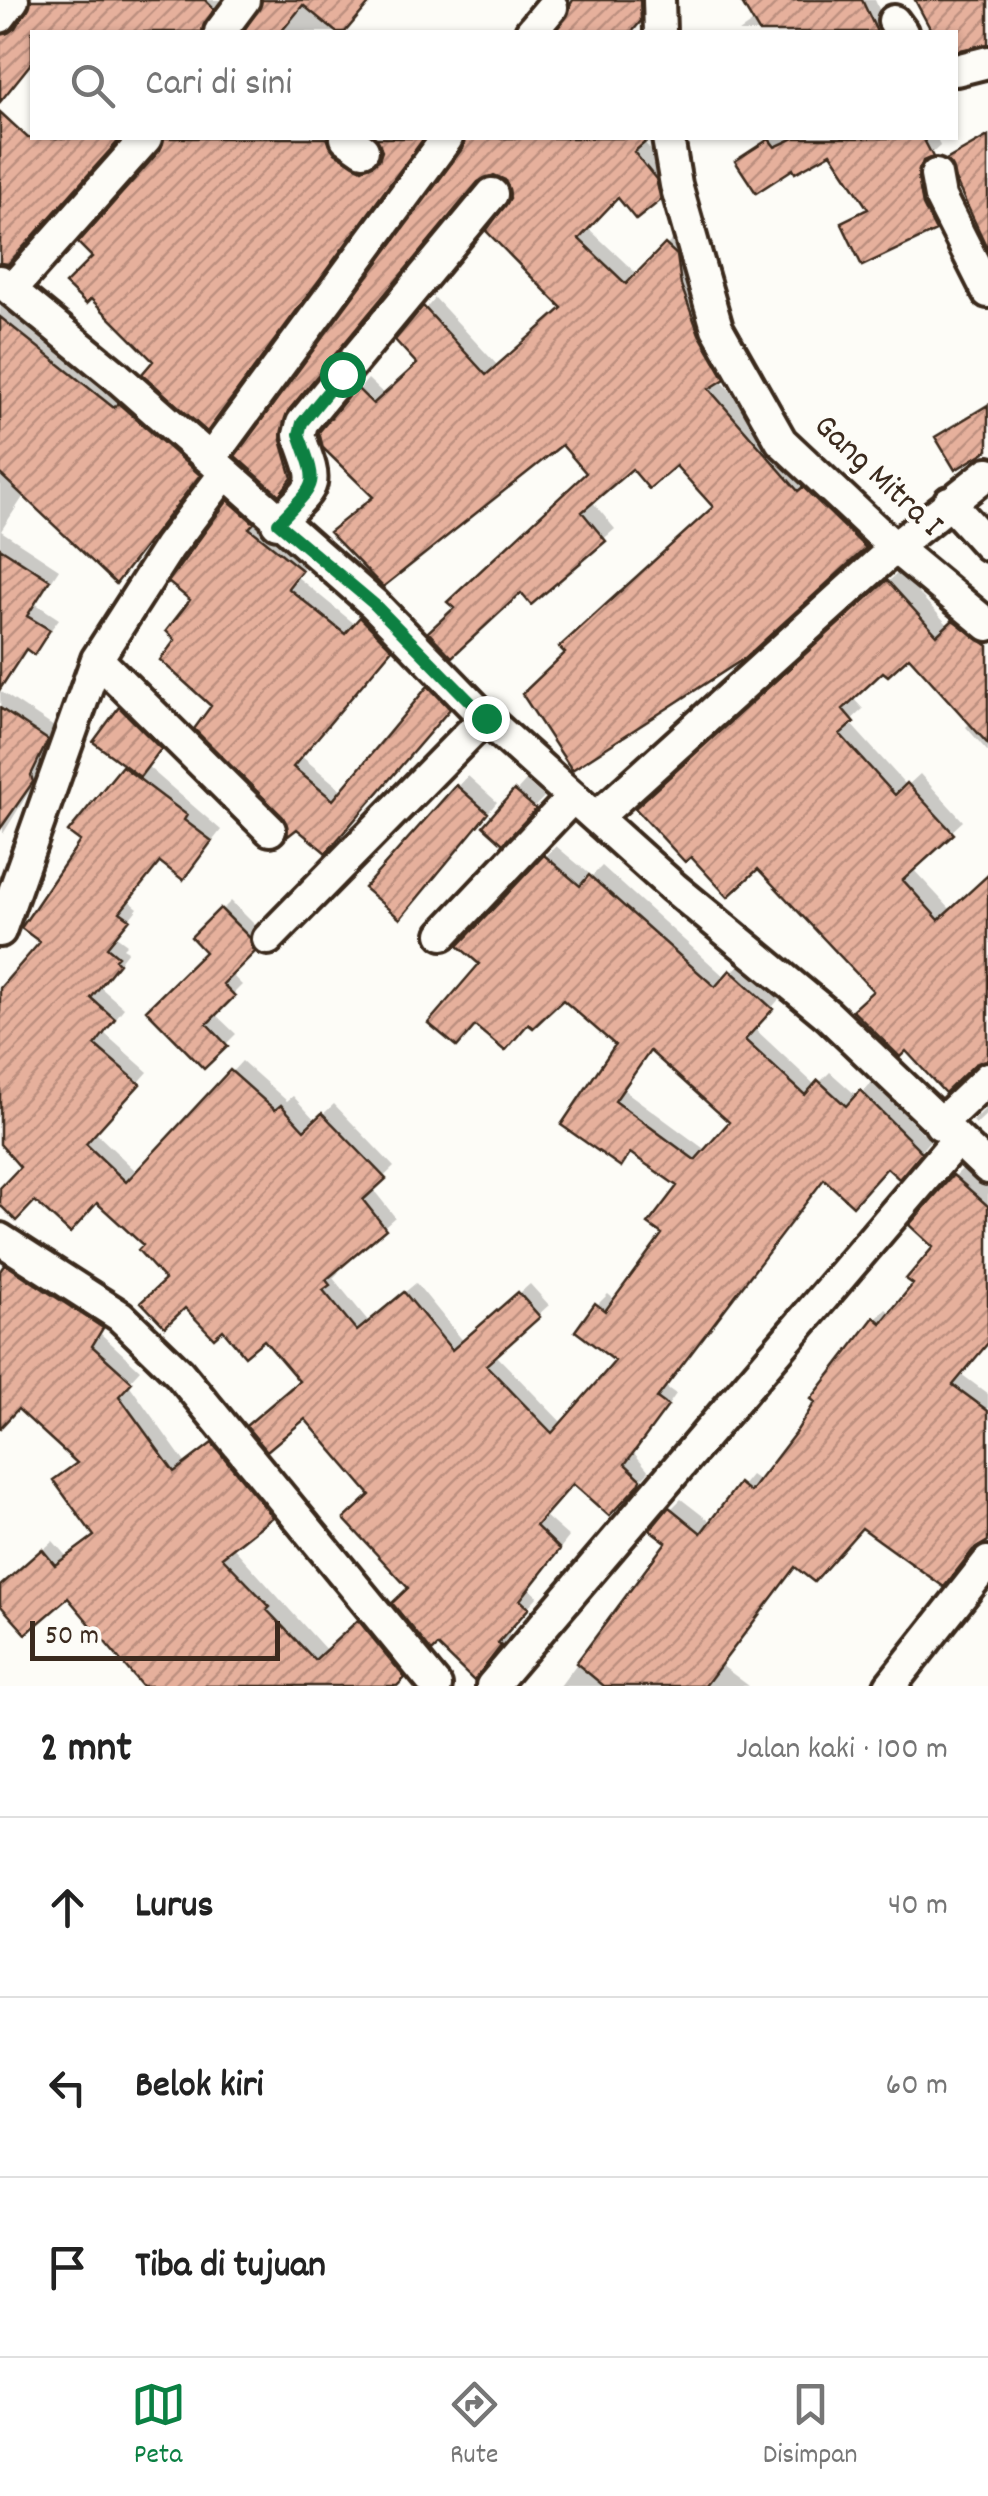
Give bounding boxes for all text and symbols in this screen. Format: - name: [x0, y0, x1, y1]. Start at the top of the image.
- search box: [30, 30, 958, 140]
- icon: search: [65, 58, 120, 113]
- text: Cari di sini: [145, 58, 292, 113]
- route start: [320, 352, 366, 398]
- street label: Gang Mitra I: [801, 404, 953, 551]
- route end: [464, 696, 510, 742]
- scale bar: [30, 1616, 280, 1660]
- text: 50 m: [45, 1618, 99, 1658]
- text: 2 mnt: [40, 1721, 132, 1781]
- text: Jalan kaki · 100 m: [736, 1728, 948, 1774]
- icon: ahead: [40, 1880, 95, 1935]
- text: Lurus: [135, 1880, 213, 1935]
- text: 40 m: [888, 1884, 948, 1930]
- icon: left: [40, 2060, 95, 2115]
- text: Belok kiri: [135, 2060, 264, 2115]
- text: 60 m: [886, 2064, 948, 2110]
- icon: arrive: [40, 2240, 95, 2295]
- text: Tiba di tujuan: [135, 2240, 326, 2295]
- tab: Peta: [131, 2377, 186, 2477]
- tab: Rute: [447, 2377, 502, 2477]
- tab: Disimpan: [763, 2377, 857, 2477]

